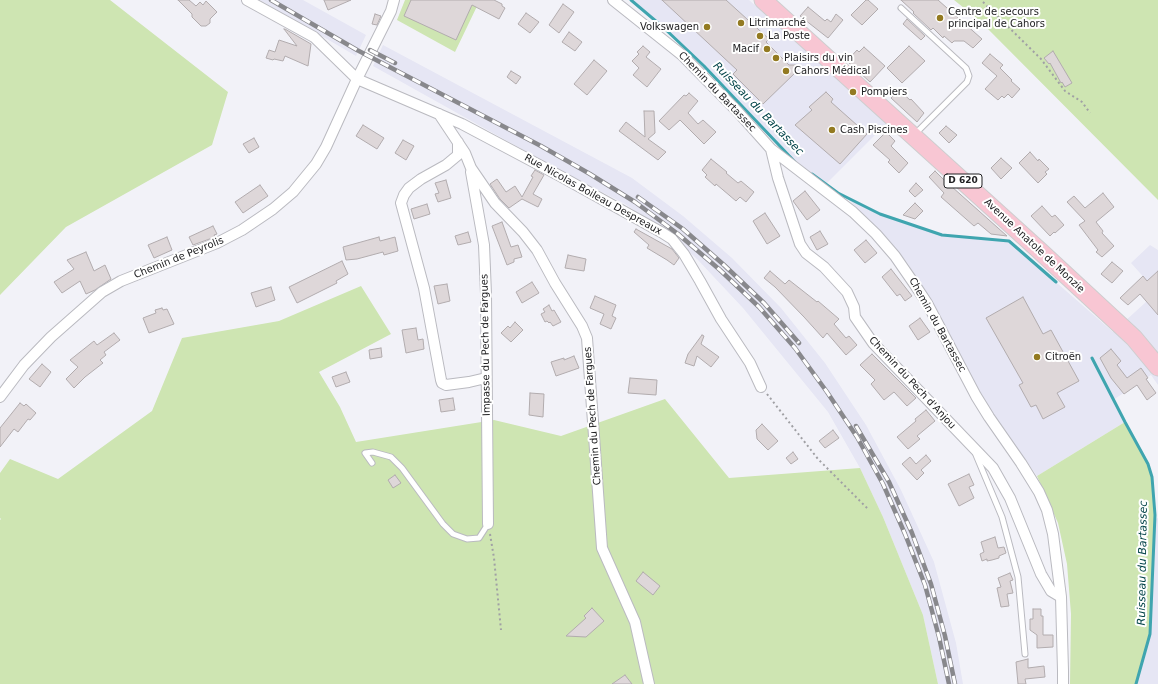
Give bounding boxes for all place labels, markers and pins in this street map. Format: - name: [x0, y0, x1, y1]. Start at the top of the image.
- place label: Centre de secours principal de Cahors: [948, 6, 1045, 30]
- marker: Centre de secours principal de Cahors: [935, 13, 945, 23]
- place label: Litrimarché: [749, 17, 806, 29]
- marker: Litrimarché: [736, 18, 746, 28]
- place label: Volkswagen: [640, 21, 699, 33]
- marker: Volkswagen: [702, 22, 712, 32]
- place label: La Poste: [768, 30, 810, 42]
- marker: La Poste: [755, 31, 765, 41]
- place label: Macif: [732, 43, 759, 55]
- marker: Macif: [762, 44, 772, 54]
- place label: Plaisirs du vin: [784, 52, 853, 64]
- marker: Plaisirs du vin: [771, 53, 781, 63]
- place label: Cahors Médical: [794, 65, 870, 77]
- marker: Cahors Médical: [781, 66, 791, 76]
- place label: Pompiers: [861, 86, 907, 98]
- marker: Pompiers: [848, 87, 858, 97]
- place label: Cash Piscines: [840, 124, 908, 136]
- marker: Cash Piscines: [827, 125, 837, 135]
- place label: Citroën: [1045, 351, 1081, 363]
- marker: Citroën: [1032, 352, 1042, 362]

